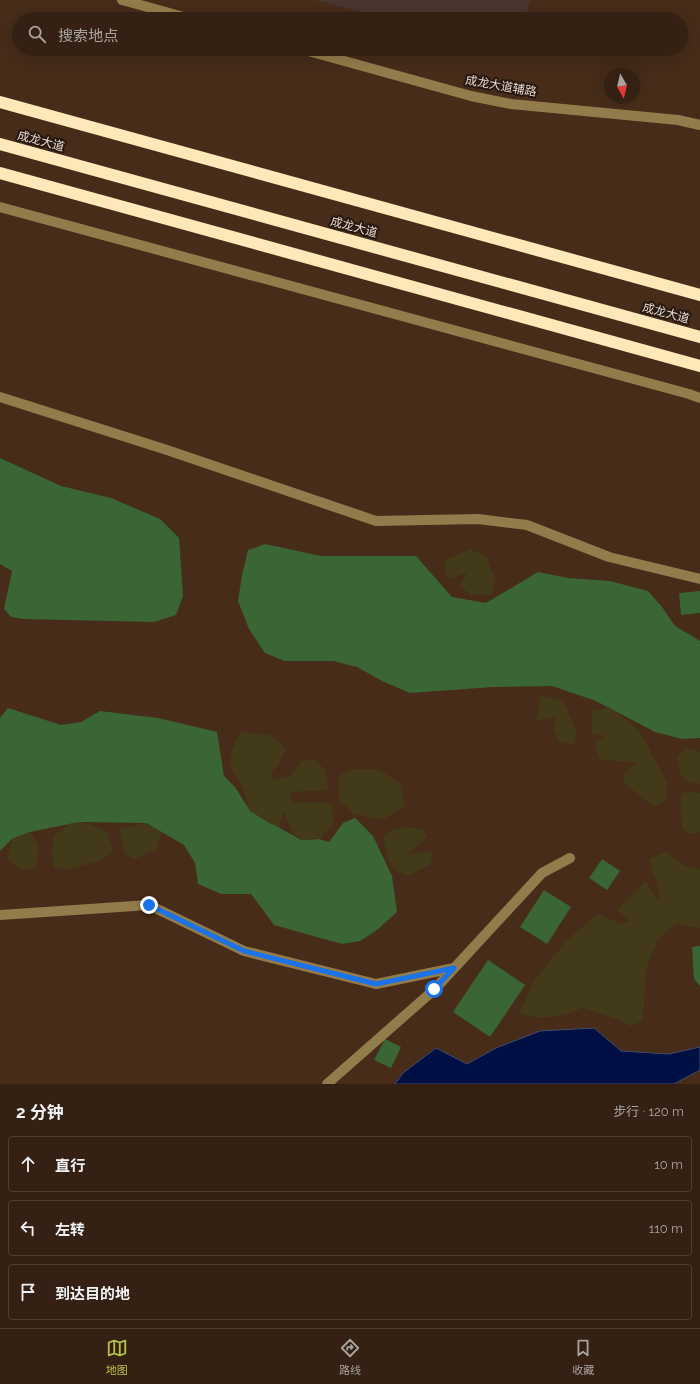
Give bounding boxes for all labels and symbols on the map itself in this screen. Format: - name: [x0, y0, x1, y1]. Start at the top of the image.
- north arrow: [604, 68, 640, 104]
- street label: 成龙大道辅路: [464, 73, 538, 99]
- street label: 成龙大道: [16, 128, 66, 154]
- street label: 成龙大道: [329, 214, 379, 240]
- street label: 成龙大道: [641, 300, 691, 326]
- route end: [140, 896, 158, 914]
- route start: [425, 980, 443, 998]

